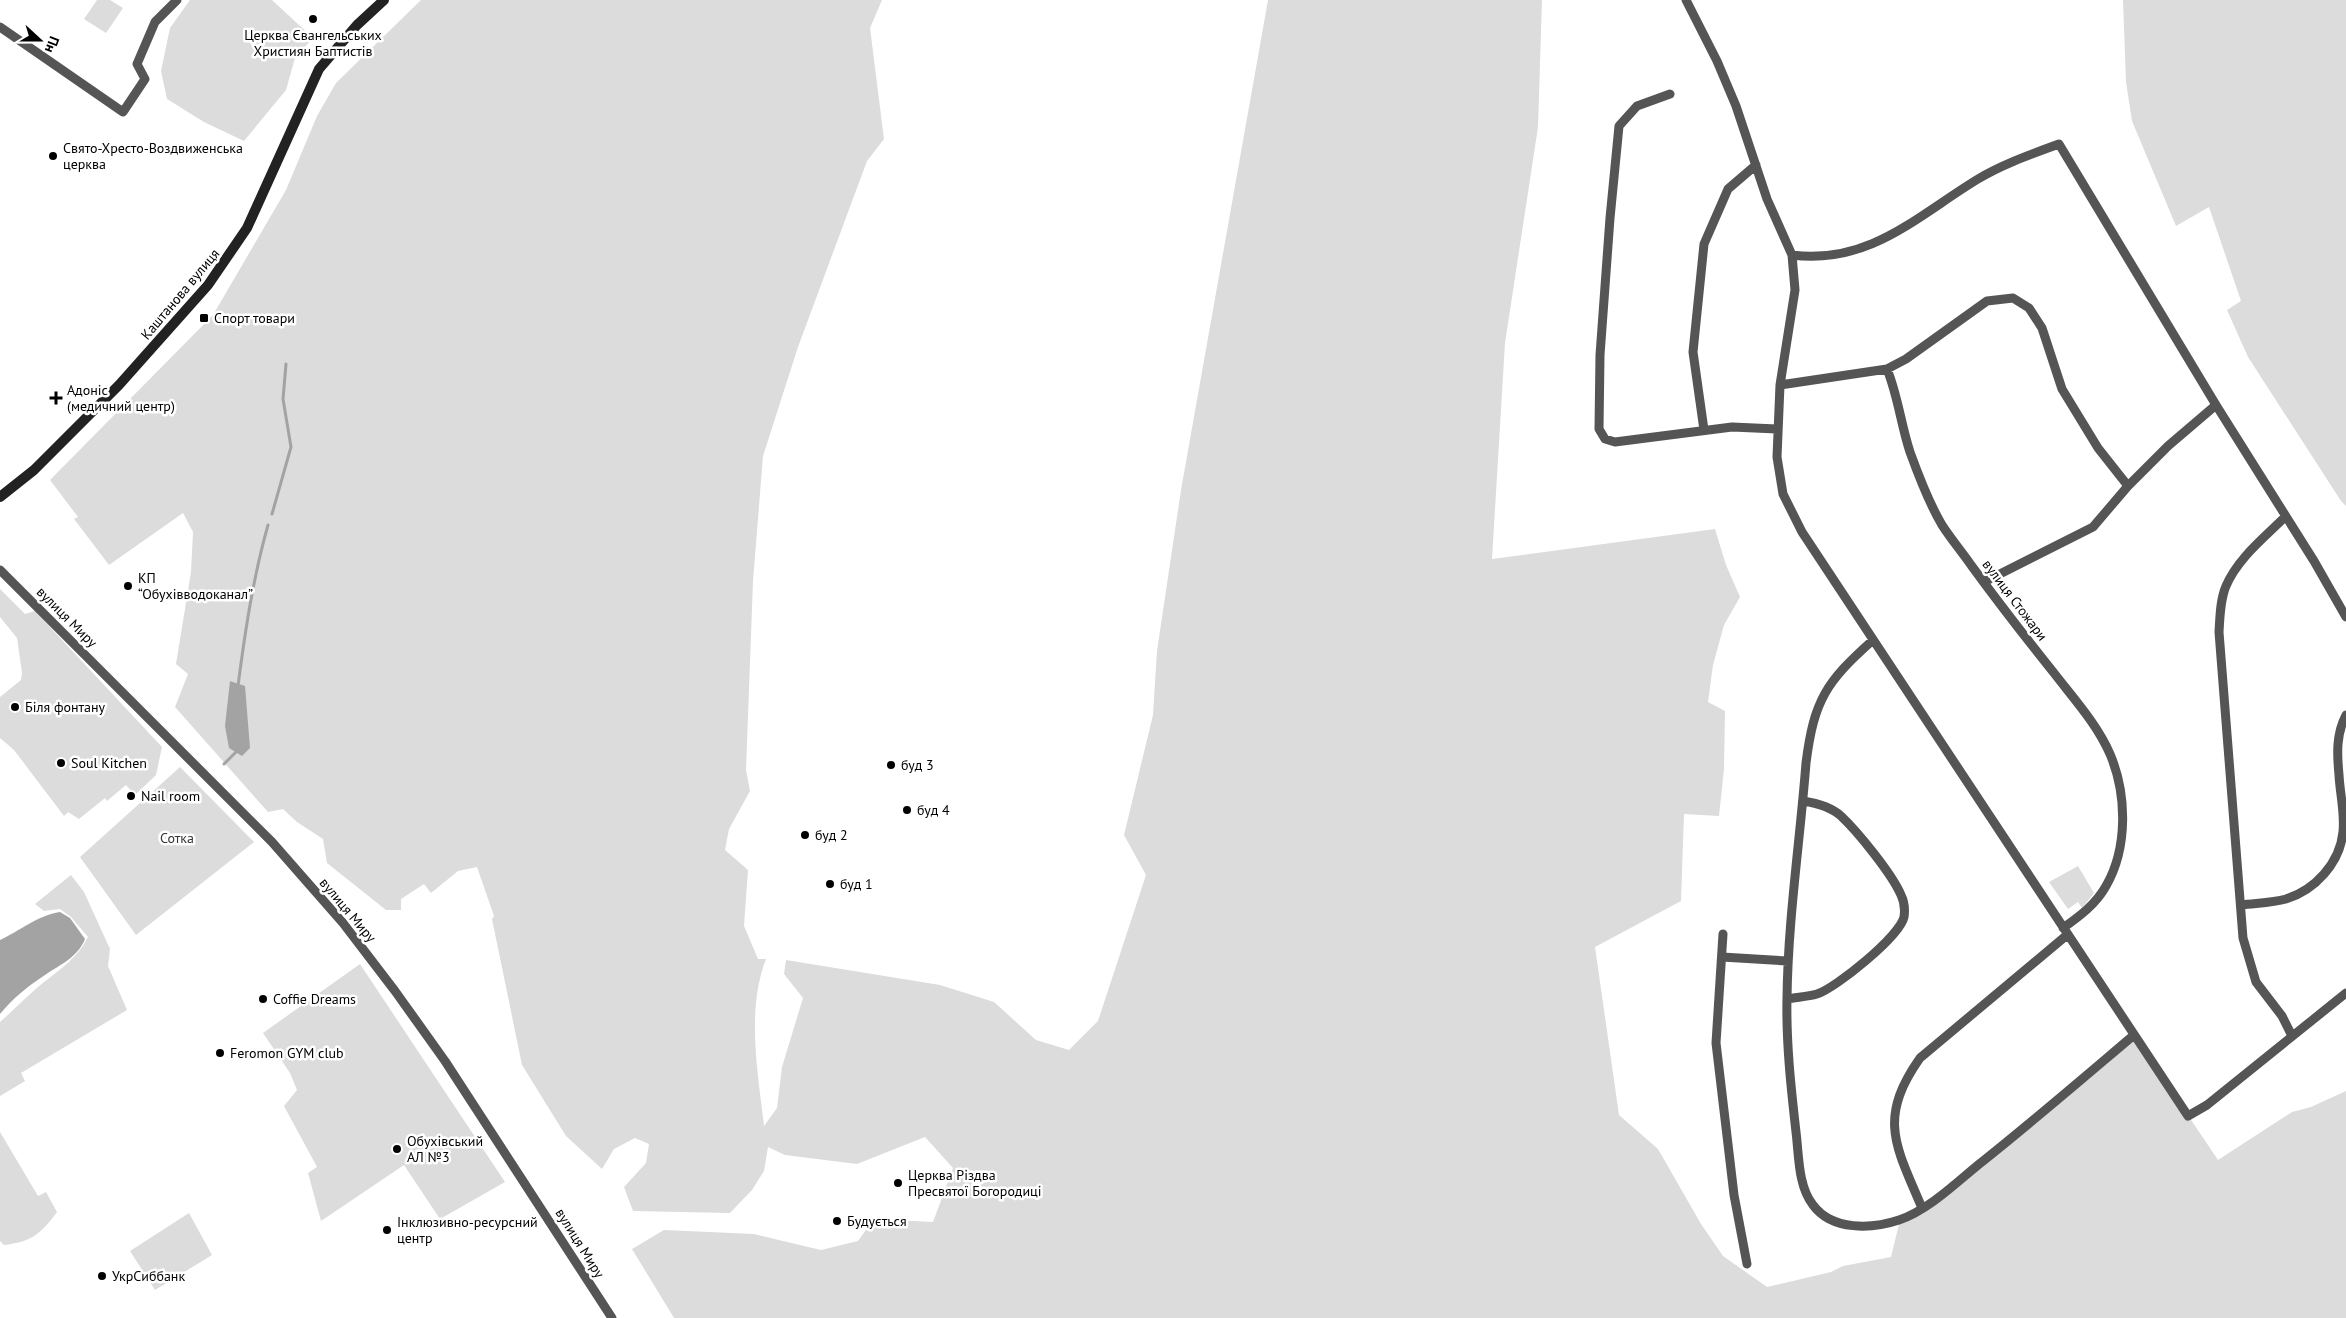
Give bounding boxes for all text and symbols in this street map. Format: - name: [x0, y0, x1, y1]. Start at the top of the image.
- marker: Церква Євангельських Християн Баптистів: [307, 13, 319, 25]
- north arrow: [15, 15, 65, 65]
- place label: Церква Євангельських Християн Баптистів: [244, 26, 382, 60]
- text: Пн: [41, 34, 63, 56]
- place label: Свято-Хресто-Воздвиженська церква: [63, 139, 243, 173]
- marker: Свято-Хресто-Воздвиженська церква: [47, 150, 59, 162]
- street label: Каштанова вулиця: [137, 245, 223, 343]
- place label: Спорт товари: [214, 309, 295, 327]
- marker: Спорт товари: [198, 312, 210, 324]
- place label: Адоніс (медичний центр): [67, 381, 175, 415]
- marker: Адоніс (медичний центр): [49, 391, 63, 405]
- street label: вулиця Стожари: [1979, 556, 2051, 644]
- place label: КП “Обухівводоканал”: [138, 569, 253, 603]
- marker: КП “Обухівводоканал”: [122, 580, 134, 592]
- street label: вулиця Миру: [33, 583, 102, 652]
- place label: Біля фонтану: [25, 698, 106, 716]
- marker: Біля фонтану: [9, 701, 21, 713]
- place label: Soul Kitchen: [71, 754, 147, 772]
- place label: буд 3: [901, 756, 934, 774]
- marker: Soul Kitchen: [55, 757, 67, 769]
- marker: буд 3: [885, 759, 897, 771]
- place label: Nail room: [141, 787, 200, 805]
- marker: Nail room: [125, 790, 137, 802]
- place label: буд 4: [917, 801, 950, 819]
- marker: буд 4: [901, 804, 913, 816]
- place label: буд 2: [815, 826, 848, 844]
- park label: Сотка: [160, 829, 194, 847]
- marker: буд 2: [799, 829, 811, 841]
- street label: вулиця Миру: [316, 874, 380, 946]
- place label: буд 1: [840, 875, 873, 893]
- marker: буд 1: [824, 878, 836, 890]
- place label: Coffie Dreams: [273, 990, 356, 1008]
- marker: Coffie Dreams: [257, 993, 269, 1005]
- place label: Feromon GYM club: [230, 1044, 344, 1062]
- marker: Feromon GYM club: [214, 1047, 226, 1059]
- place label: Обухівський АЛ №3: [407, 1132, 483, 1166]
- marker: Обухівський АЛ №3: [391, 1143, 403, 1155]
- place label: Церква Різдва Пресвятої Богородиці: [908, 1166, 1041, 1200]
- marker: Церква Різдва Пресвятої Богородиці: [892, 1177, 904, 1189]
- street label: вулиця Миру: [552, 1205, 609, 1282]
- place label: Будується: [847, 1212, 907, 1230]
- place label: Інклюзивно-ресурсний центр: [397, 1213, 538, 1247]
- marker: Будується: [831, 1215, 843, 1227]
- marker: Інклюзивно-ресурсний центр: [381, 1224, 393, 1236]
- place label: УкрСиббанк: [112, 1267, 185, 1285]
- marker: УкрСиббанк: [96, 1270, 108, 1282]

